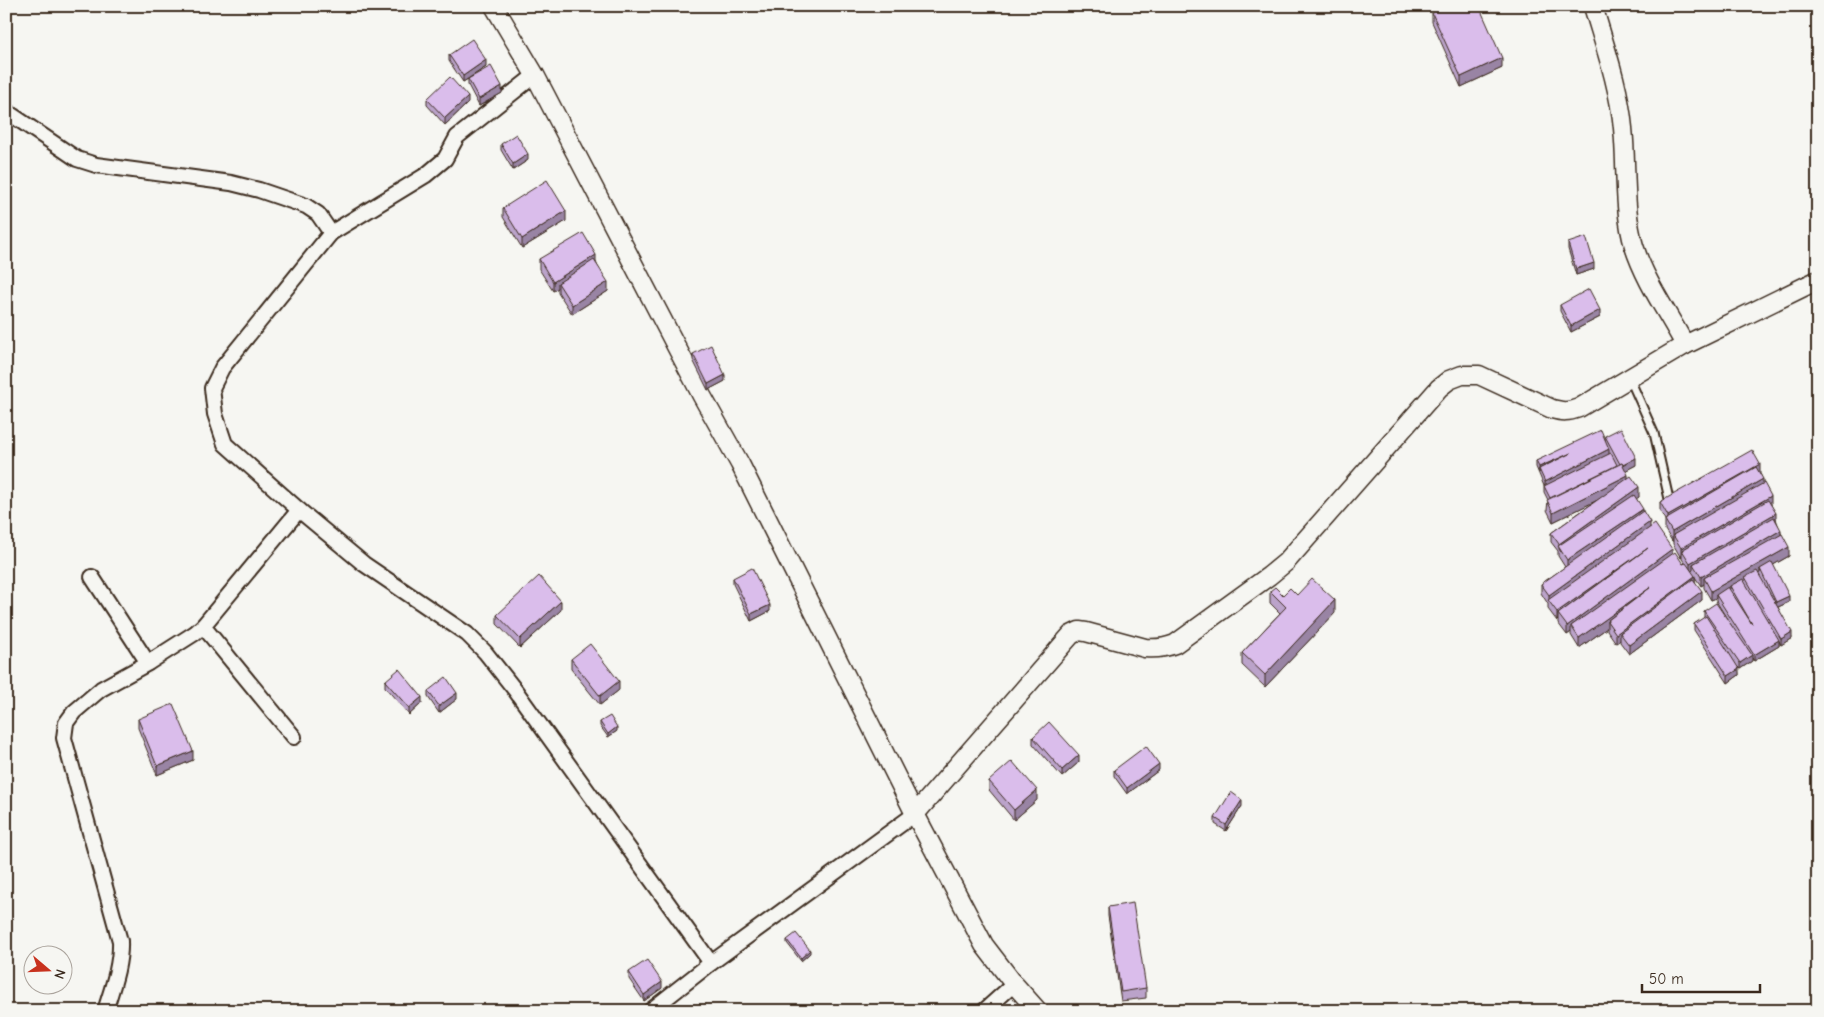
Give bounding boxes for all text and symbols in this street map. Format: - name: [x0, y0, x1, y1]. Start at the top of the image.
- north arrow: [22, 944, 72, 994]
- scale bar: [1642, 962, 1759, 994]
- text: N: [50, 967, 69, 981]
- text: 50 m: [1649, 970, 1684, 988]

